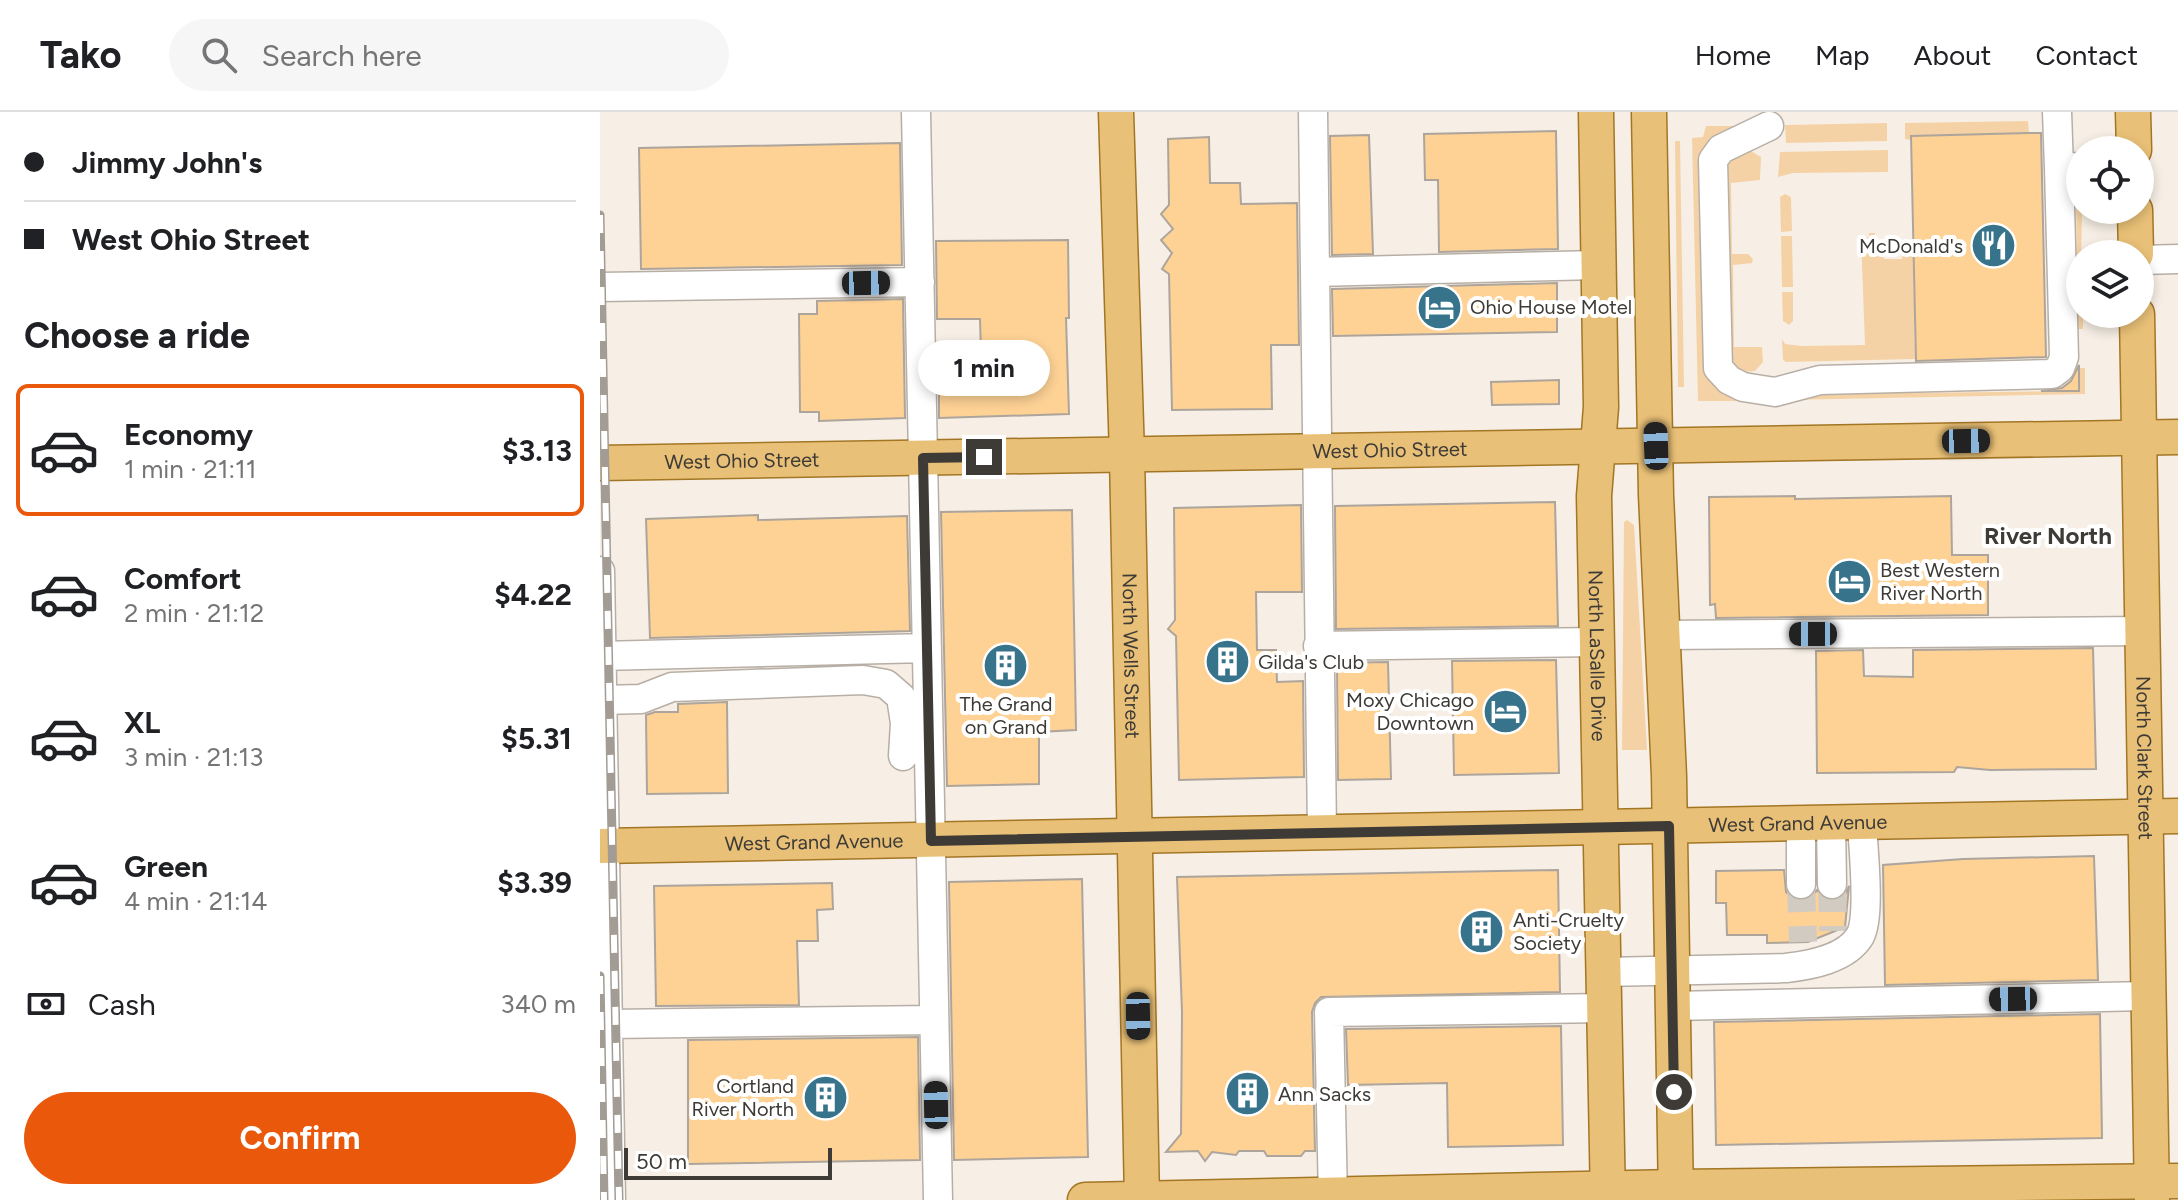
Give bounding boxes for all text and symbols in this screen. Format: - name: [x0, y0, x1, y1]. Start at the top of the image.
- search box: [169, 19, 729, 91]
- text: Tako: [40, 32, 121, 78]
- icon: search: [197, 33, 241, 77]
- text: Search here: [261, 37, 422, 74]
- text: Home: [1695, 38, 1771, 72]
- text: Map: [1815, 38, 1870, 72]
- text: About: [1914, 38, 1991, 72]
- text: Contact: [2035, 38, 2138, 72]
- map controls: [2066, 136, 2154, 328]
- button: locate: [2066, 136, 2154, 224]
- text: Jimmy John's: [72, 144, 262, 181]
- text: West Ohio Street: [72, 221, 310, 258]
- restaurant icon: McDonald's: [1970, 222, 2018, 270]
- place label: McDonald's: [1859, 234, 1963, 258]
- button: layers: [2066, 240, 2154, 328]
- car: [842, 271, 890, 295]
- hotel icon: Ohio House Motel: [1415, 283, 1463, 331]
- place label: Ohio House Motel: [1470, 295, 1632, 319]
- text: Choose a ride: [24, 314, 250, 357]
- callout: 1 min: [918, 341, 1050, 397]
- text: 1 min: [953, 352, 1015, 384]
- icon: car: [28, 414, 100, 486]
- text: Economy: [124, 416, 253, 453]
- car: [1643, 422, 1669, 470]
- car: [1942, 429, 1990, 453]
- text: $3.13: [502, 432, 572, 469]
- street label: West Ohio Street: [1312, 437, 1468, 463]
- route end: [966, 439, 1002, 475]
- street label: West Ohio Street: [664, 447, 820, 474]
- text: 1 min · 21:11: [124, 453, 257, 485]
- district label: River North: [1984, 521, 2112, 550]
- hotel icon: Best Western River North: [1825, 557, 1873, 605]
- icon: car: [28, 558, 100, 630]
- place label: Best Western River North: [1880, 558, 2000, 605]
- text: Comfort: [124, 560, 242, 597]
- street label: North LaSalle Drive: [1583, 570, 1611, 742]
- street label: North Wells Street: [1117, 573, 1145, 739]
- text: $4.22: [494, 576, 572, 613]
- text: 2 min · 21:12: [124, 597, 264, 629]
- car: [1789, 622, 1837, 646]
- building icon: Gilda's Club: [1203, 638, 1251, 686]
- building icon: The Grand on Grand: [982, 641, 1030, 689]
- place label: Gilda's Club: [1258, 650, 1364, 674]
- street label: North Clark Street: [2131, 676, 2158, 840]
- place label: Moxy Chicago Downtown: [1346, 688, 1474, 735]
- hotel icon: Moxy Chicago Downtown: [1481, 688, 1529, 736]
- place label: The Grand on Grand: [959, 692, 1053, 739]
- icon: car: [28, 702, 100, 774]
- text: XL: [124, 704, 160, 741]
- text: $5.31: [501, 720, 572, 757]
- text: 3 min · 21:13: [124, 741, 263, 773]
- street label: West Grand Avenue: [1708, 810, 1888, 837]
- street label: West Grand Avenue: [724, 828, 904, 856]
- icon: car: [28, 846, 100, 918]
- text: Green: [124, 848, 208, 885]
- text: $3.39: [497, 864, 572, 901]
- text: 4 min · 21:14: [124, 885, 267, 917]
- building icon: Anti-Cruelty Society: [1458, 908, 1506, 956]
- place label: Anti-Cruelty Society: [1513, 908, 1624, 955]
- icon: cash: [24, 982, 68, 1026]
- text: Cash: [88, 986, 156, 1023]
- car: [1989, 987, 2037, 1011]
- text: 340 m: [500, 988, 576, 1020]
- car: [1126, 992, 1150, 1040]
- building icon: Ann Sacks: [1223, 1070, 1271, 1118]
- building icon: Cortland River North: [801, 1073, 849, 1121]
- place label: Cortland River North: [691, 1074, 794, 1121]
- route start: [1656, 1074, 1692, 1110]
- car: [924, 1081, 948, 1129]
- place label: Ann Sacks: [1278, 1082, 1371, 1106]
- button: Confirm: [24, 1092, 576, 1184]
- scale bar: [624, 1144, 832, 1180]
- text: 50 m: [636, 1148, 687, 1175]

